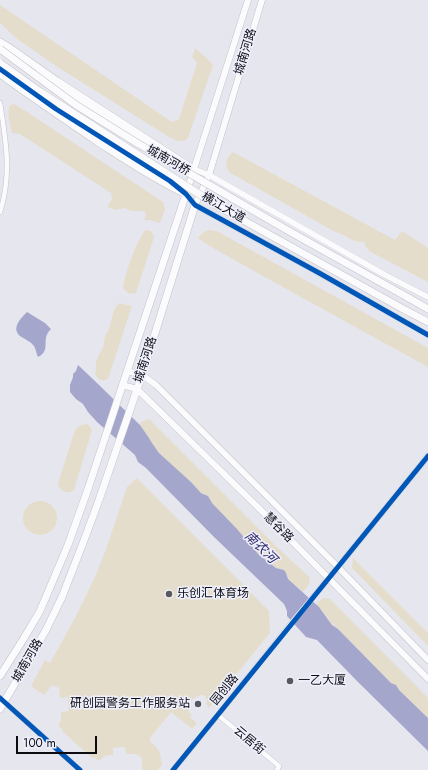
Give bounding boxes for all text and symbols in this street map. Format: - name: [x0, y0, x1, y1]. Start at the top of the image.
- street label: 城南河路: [232, 27, 260, 77]
- street label: 城南河桥: [144, 143, 192, 179]
- street label: 横江大道: [199, 190, 247, 226]
- street label: 城南河路: [132, 335, 160, 385]
- street label: 慧谷路: [260, 510, 296, 546]
- water label: 南农河: [241, 529, 279, 567]
- place label: 乐创汇体育场: [177, 587, 249, 601]
- marker: 乐创汇体育场: [164, 589, 174, 599]
- street label: 城南河路: [10, 637, 46, 685]
- street label: 园创路: [208, 671, 242, 709]
- place label: 一乙大厦: [298, 674, 346, 688]
- marker: 一乙大厦: [285, 676, 295, 686]
- place label: 研创园警务工作服务站: [70, 697, 190, 711]
- marker: 研创园警务工作服务站: [193, 699, 203, 709]
- street label: 云居街: [231, 724, 267, 758]
- scale bar: [18, 728, 99, 754]
- text: 100 m: [23, 734, 56, 752]

